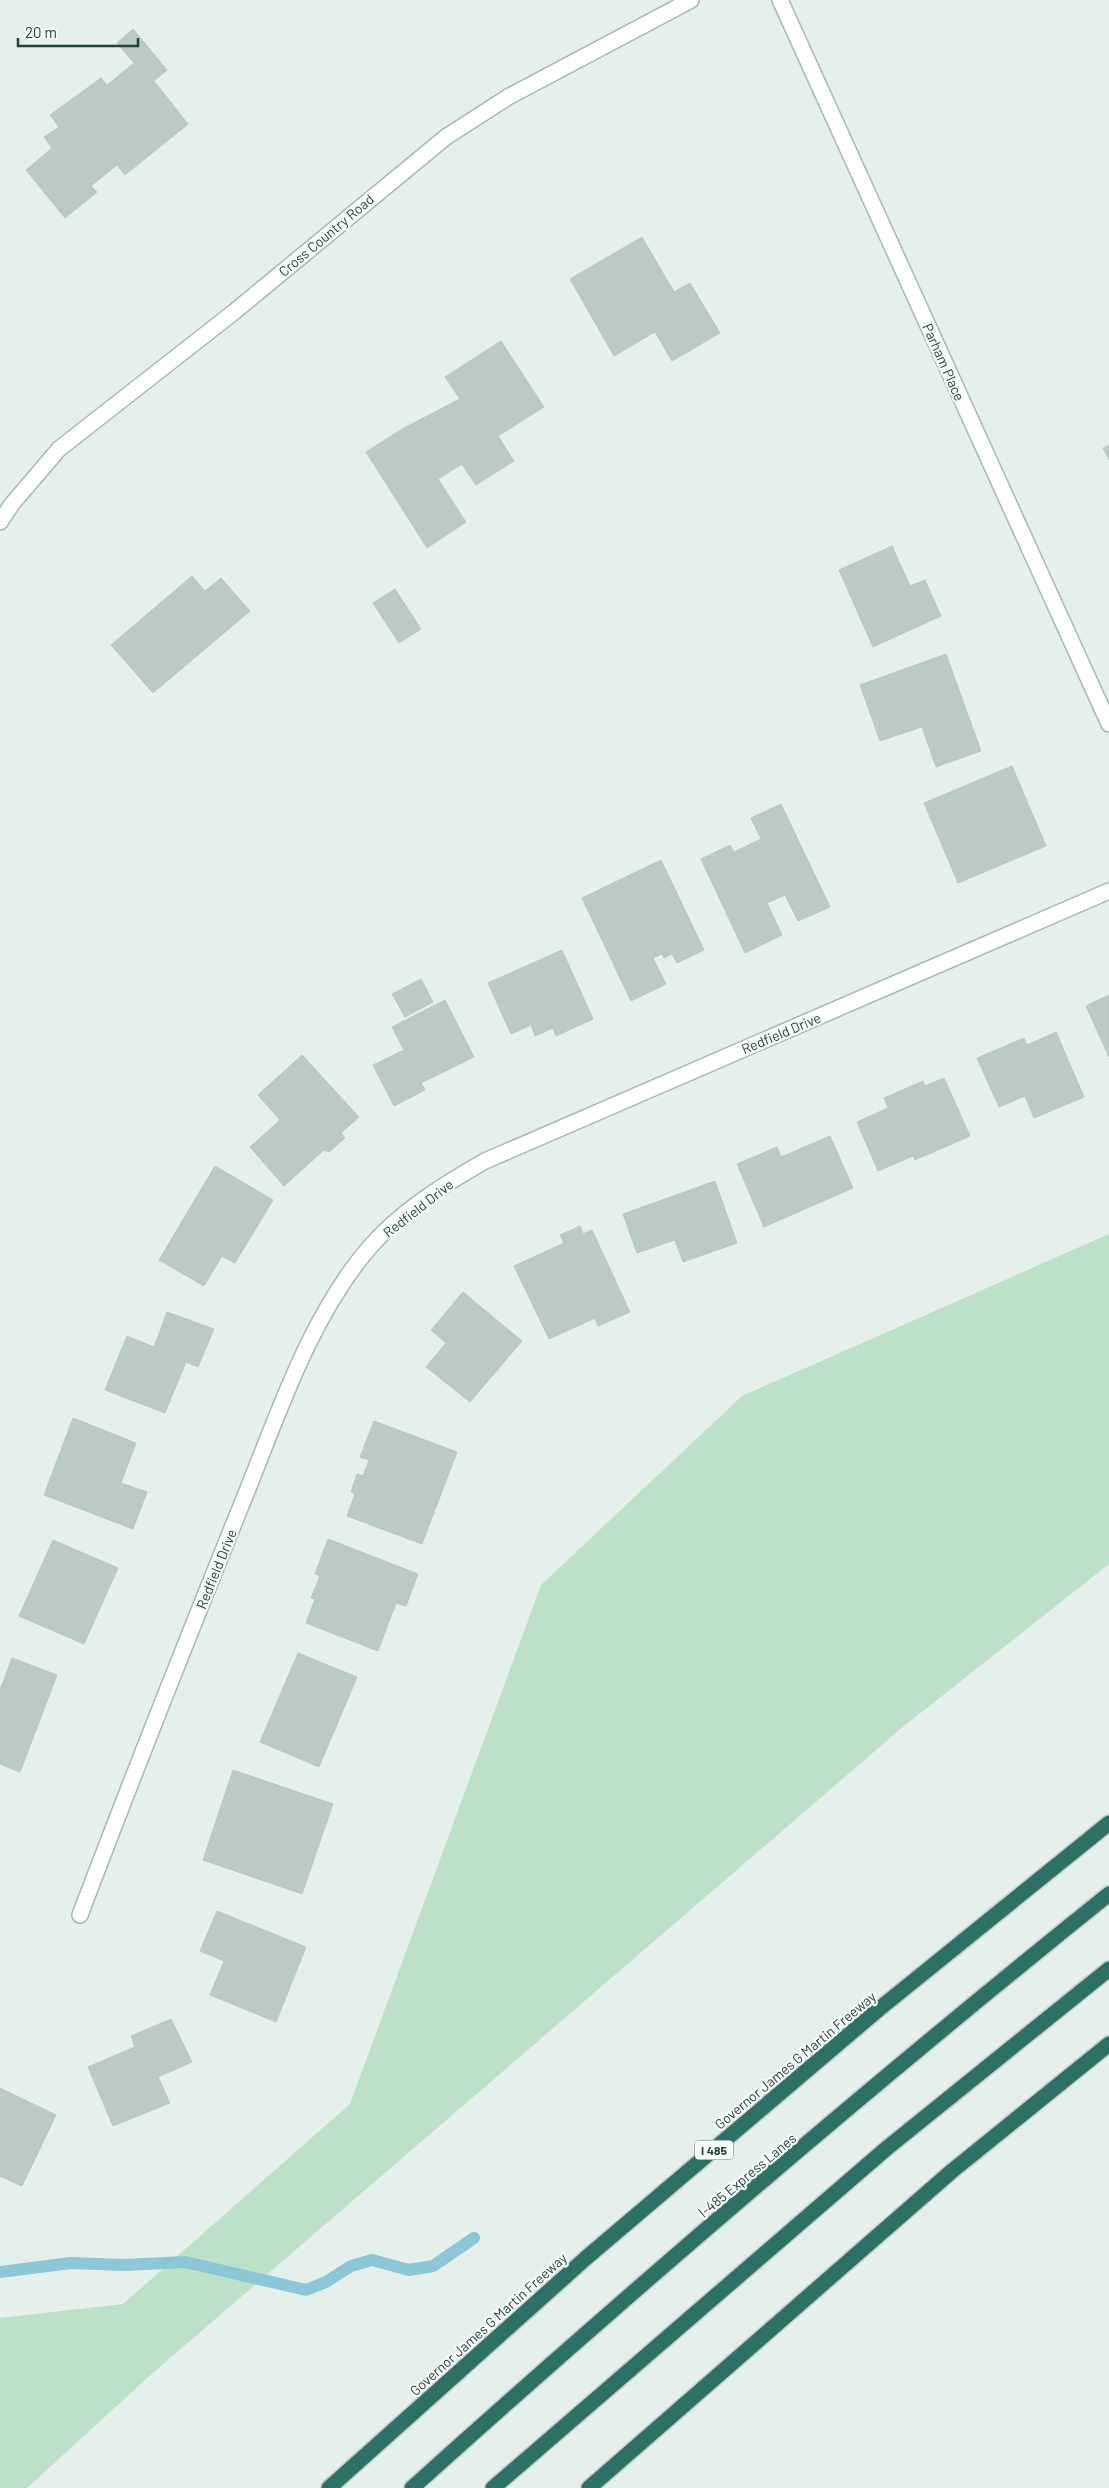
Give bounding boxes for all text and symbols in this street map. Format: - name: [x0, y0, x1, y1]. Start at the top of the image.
- scale bar: [18, 15, 138, 47]
- text: 20 m: [25, 23, 57, 41]
- street label: Cross Country Road: [275, 190, 377, 280]
- street label: Parham Place: [919, 321, 969, 403]
- street label: Redfield Drive: [739, 1009, 823, 1057]
- street label: Redfield Drive: [379, 1175, 457, 1241]
- street label: Redfield Drive: [192, 1527, 240, 1611]
- street label: Governor James G Martin Freeway: [711, 1987, 880, 2132]
- street label: I-485 Express Lanes: [695, 2129, 799, 2221]
- road number: I 485: [695, 2140, 733, 2160]
- street label: Governor James G Martin Freeway: [406, 2249, 570, 2399]

